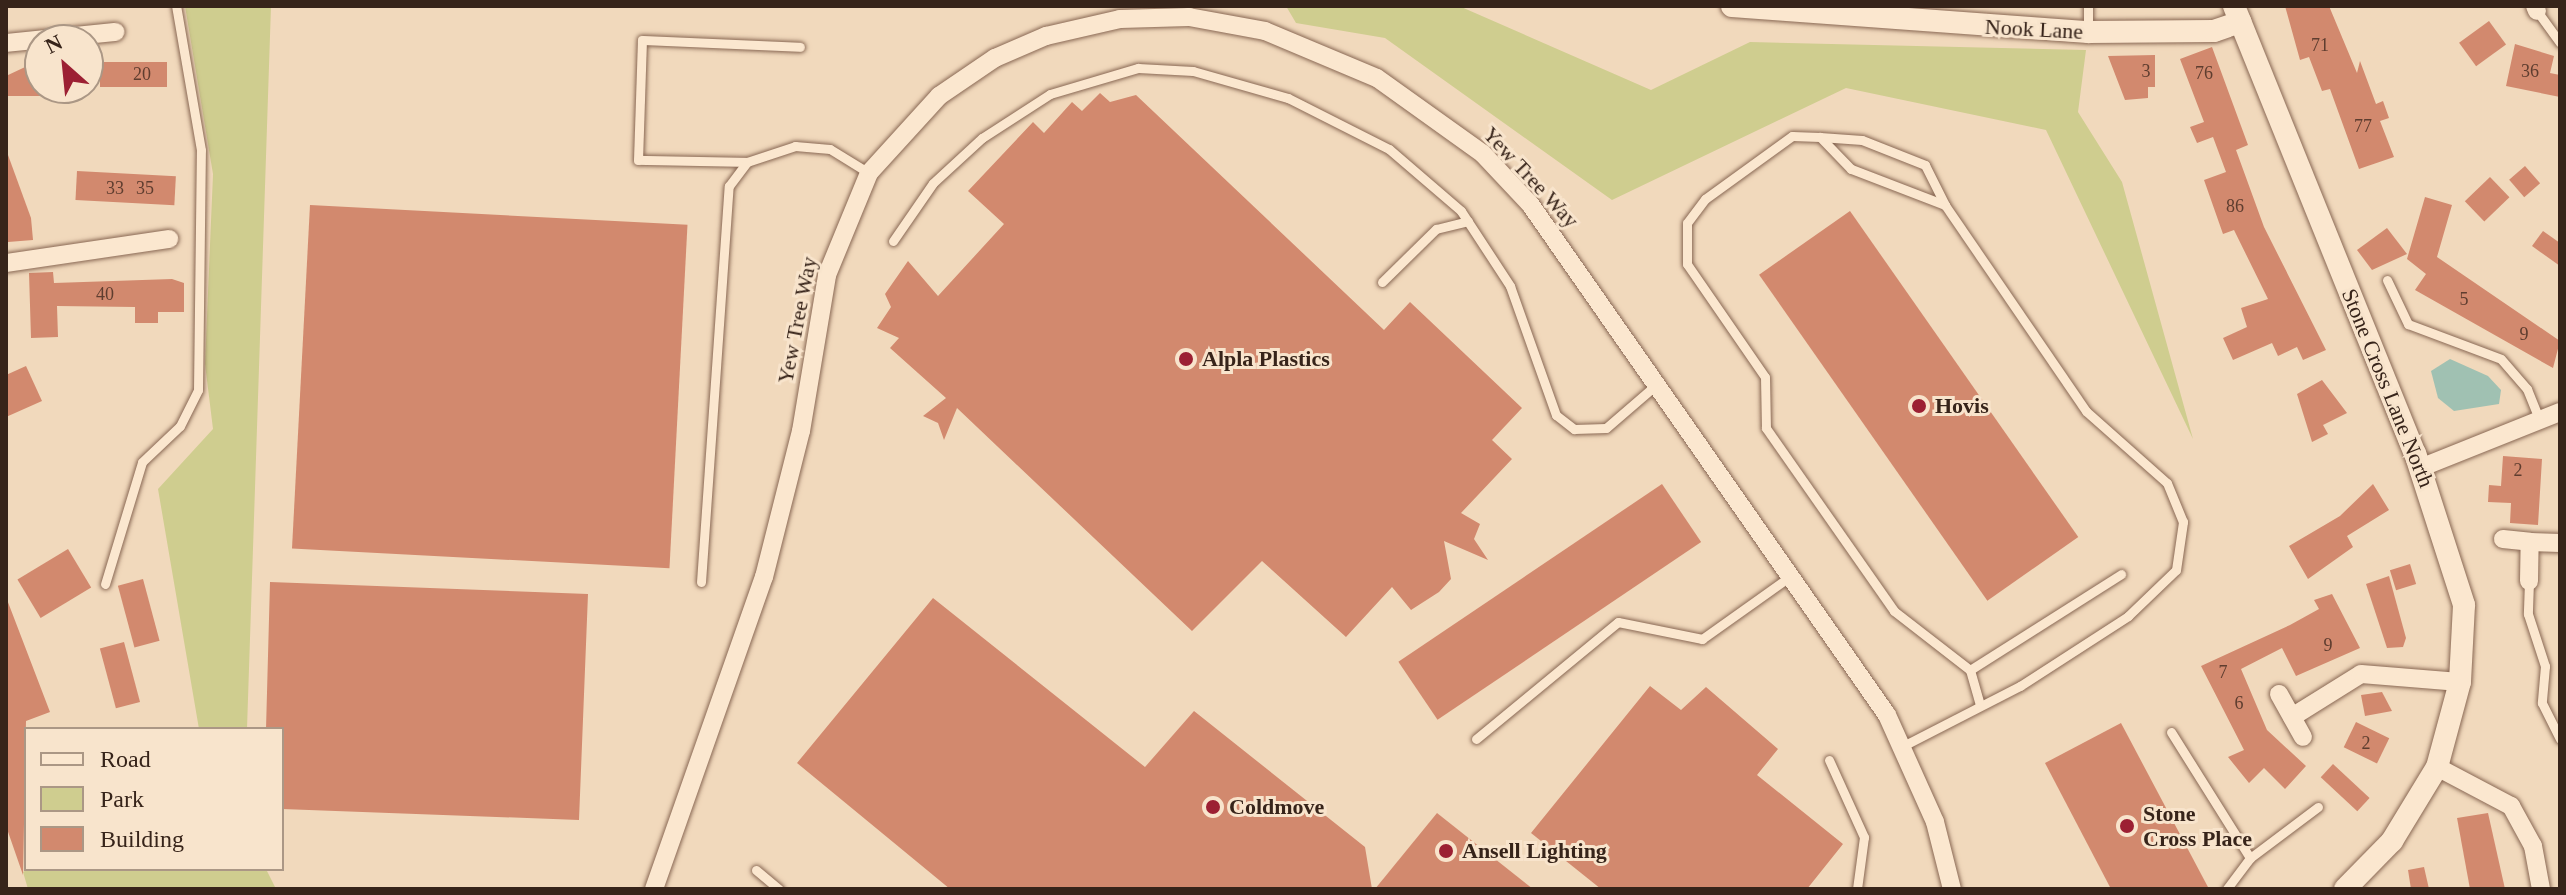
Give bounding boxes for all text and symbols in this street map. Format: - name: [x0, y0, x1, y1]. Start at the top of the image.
- street label: Nook Lane: [1984, 13, 2084, 45]
- north arrow: [24, 24, 104, 104]
- text: N: [41, 29, 67, 59]
- house number: 71: [2311, 34, 2329, 56]
- house number: 3: [2142, 60, 2150, 82]
- house number: 36: [2521, 60, 2539, 82]
- house number: 76: [2195, 62, 2213, 84]
- house number: 20: [133, 63, 151, 85]
- house number: 77: [2354, 115, 2372, 137]
- street label: Yew Tree Way: [1477, 121, 1585, 233]
- house number: 33: [106, 177, 124, 199]
- house number: 35: [136, 177, 154, 199]
- house number: 86: [2226, 195, 2244, 217]
- street label: Yew Tree Way: [772, 254, 822, 386]
- house number: 40: [96, 283, 114, 305]
- street label: Stone Cross Lane North: [2336, 285, 2440, 491]
- house number: 5: [2460, 288, 2468, 310]
- house number: 9: [2520, 323, 2528, 345]
- place label: Alpla Plastics: [1202, 346, 1330, 372]
- marker: Alpla Plastics: [1177, 350, 1195, 368]
- place label: Hovis: [1935, 393, 1989, 419]
- marker: Hovis: [1910, 397, 1928, 415]
- house number: 2: [2514, 459, 2522, 481]
- house number: 9: [2324, 634, 2332, 656]
- house number: 7: [2218, 661, 2228, 683]
- house number: 6: [2234, 692, 2244, 714]
- legend: [24, 727, 284, 871]
- house number: 2: [2362, 732, 2370, 754]
- text: Road: [100, 746, 151, 772]
- text: Park: [100, 786, 144, 812]
- place label: Coldmove: [1229, 794, 1324, 820]
- marker: Coldmove: [1204, 798, 1222, 816]
- place label: Stone Cross Place: [2143, 800, 2252, 852]
- marker: Stone Cross Place: [2118, 817, 2136, 835]
- text: Building: [100, 826, 184, 852]
- place label: Ansell Lighting: [1462, 838, 1607, 864]
- marker: Ansell Lighting: [1437, 842, 1455, 860]

